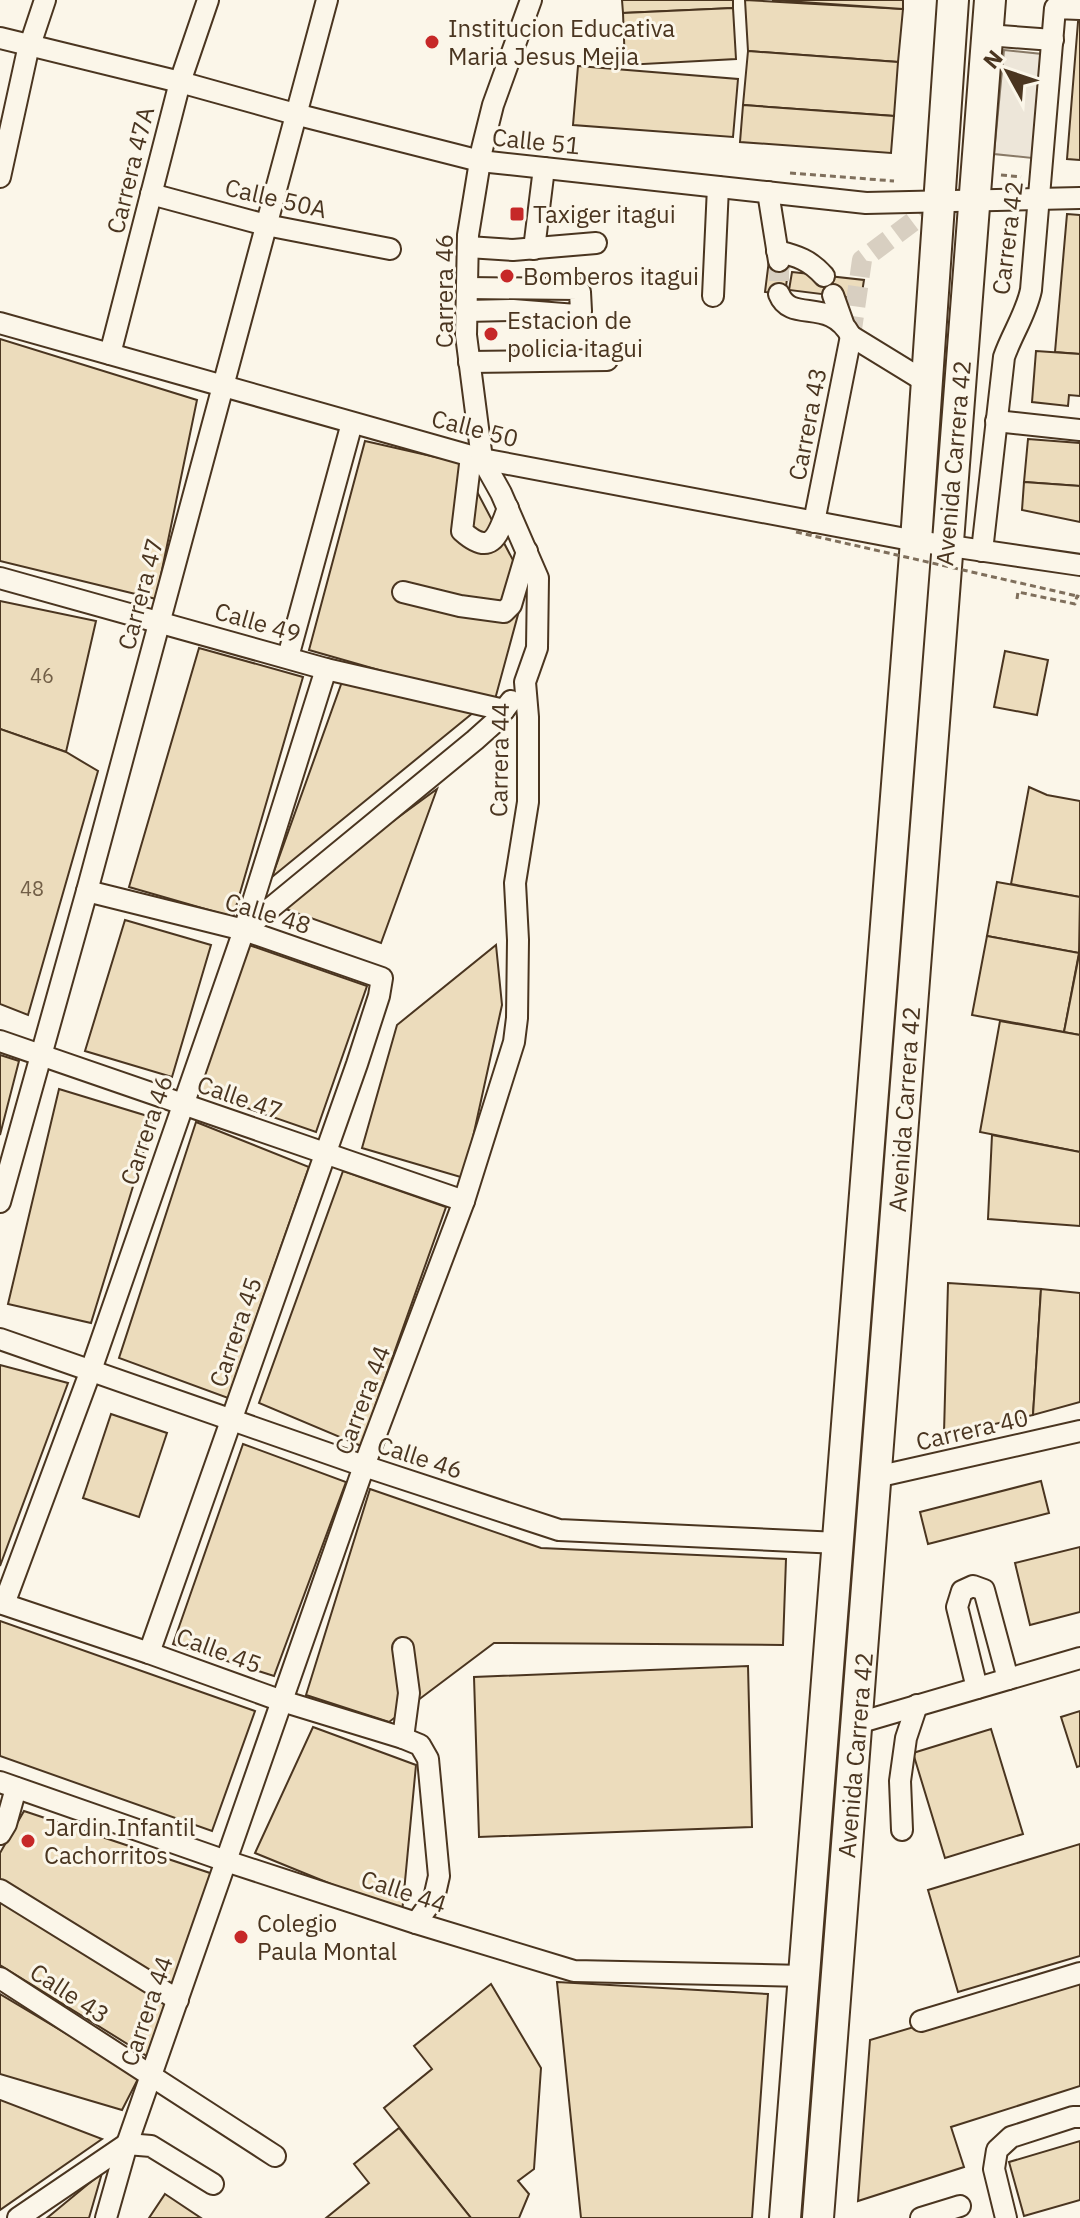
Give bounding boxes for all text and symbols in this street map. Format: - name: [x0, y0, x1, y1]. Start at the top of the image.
- place label: Institucion Educativa Maria Jesus Mejia: [448, 12, 675, 72]
- north arrow: [968, 32, 1048, 112]
- marker: Institucion Educativa Maria Jesus Mejia: [423, 33, 441, 51]
- text: N: [976, 43, 1009, 74]
- street label: Carrera 47A: [99, 103, 161, 237]
- street label: Calle 51: [490, 120, 582, 162]
- street label: Calle 50A: [222, 171, 330, 225]
- street label: Carrera 42: [984, 179, 1030, 297]
- place label: Taxiger itagui: [533, 198, 676, 230]
- marker: Taxiger itagui: [508, 205, 526, 223]
- street label: Carrera 46: [428, 234, 460, 348]
- place label: Bomberos itagui: [523, 260, 699, 292]
- marker: Bomberos itagui: [498, 267, 516, 285]
- place label: Estacion de policia itagui: [507, 304, 643, 364]
- marker: Estacion de policia itagui: [482, 325, 500, 343]
- street label: Avenida Carrera 42: [928, 359, 978, 567]
- street label: Carrera 43: [780, 365, 834, 483]
- street label: Calle 50: [428, 402, 522, 454]
- street label: Carrera 47: [110, 535, 170, 653]
- street label: Calle 49: [211, 594, 305, 650]
- house number: 46: [30, 662, 54, 689]
- street label: Carrera 44: [482, 703, 516, 817]
- house number: 48: [20, 875, 44, 902]
- street label: Calle 48: [221, 885, 315, 941]
- street label: Avenida Carrera 42: [881, 1005, 927, 1213]
- street label: Calle 47: [193, 1067, 287, 1127]
- street label: Carrera 46: [112, 1071, 180, 1189]
- street label: Carrera 45: [201, 1273, 269, 1391]
- street label: Carrera 44: [327, 1341, 397, 1459]
- street label: Carrera 40: [913, 1401, 1031, 1457]
- street label: Calle 46: [373, 1428, 467, 1486]
- street label: Calle 45: [172, 1620, 266, 1680]
- street label: Avenida Carrera 42: [830, 1651, 880, 1859]
- place label: Jardin Infantil Cachorritos: [44, 1811, 195, 1871]
- marker: Jardin Infantil Cachorritos: [19, 1832, 37, 1850]
- street label: Calle 44: [357, 1862, 451, 1920]
- place label: Colegio Paula Montal: [257, 1907, 397, 1967]
- marker: Colegio Paula Montal: [232, 1928, 250, 1946]
- street label: Carrera 44: [112, 1952, 180, 2070]
- street label: Calle 43: [24, 1956, 116, 2030]

